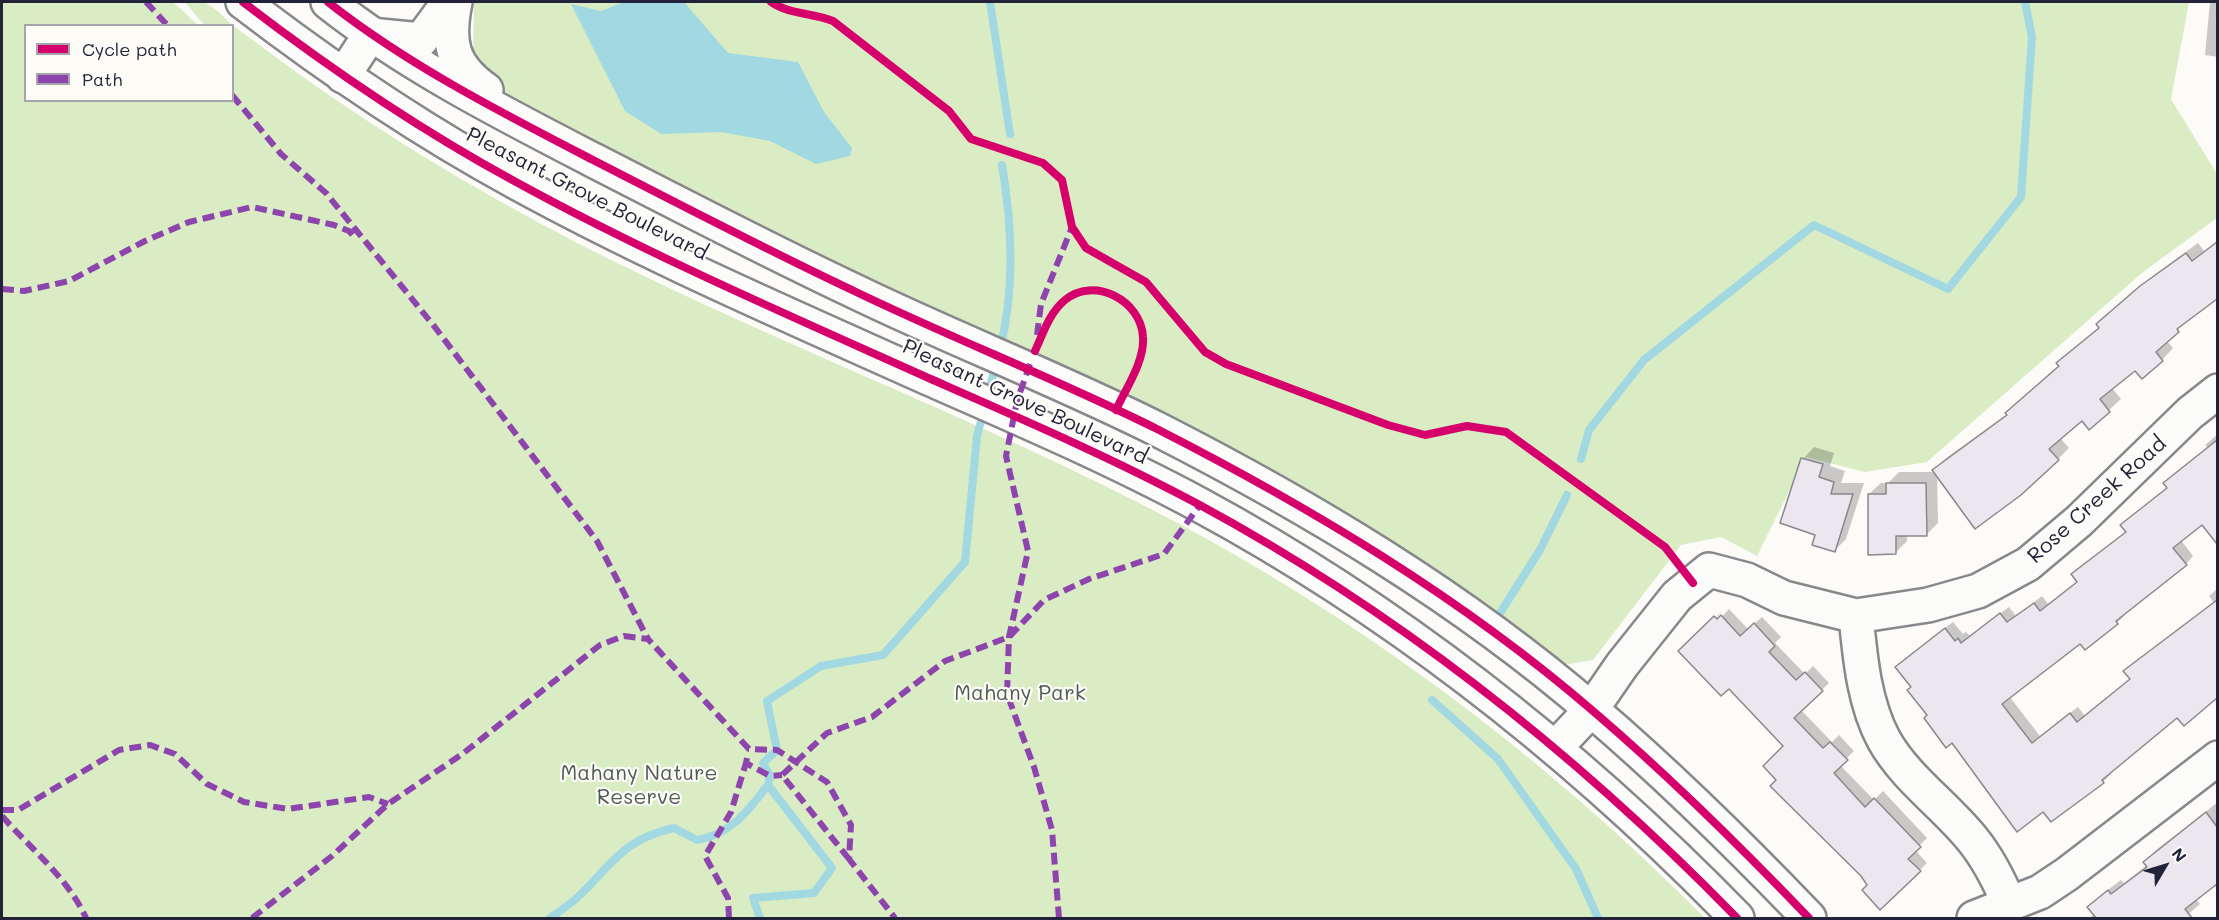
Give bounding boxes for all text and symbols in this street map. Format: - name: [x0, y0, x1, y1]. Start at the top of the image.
- legend: [24, 24, 234, 102]
- text: Cycle path: [82, 37, 177, 61]
- text: Path: [82, 67, 122, 91]
- street label: Pleasant Grove Boulevard: [462, 122, 712, 266]
- street label: Pleasant Grove Boulevard: [898, 334, 1152, 470]
- street label: Rose Creek Road: [2023, 431, 2171, 569]
- park label: Mahany Park: [954, 681, 1086, 707]
- park label: Mahany Nature Reserve: [561, 761, 717, 811]
- north arrow: [2135, 836, 2195, 896]
- text: N: [2168, 843, 2192, 866]

